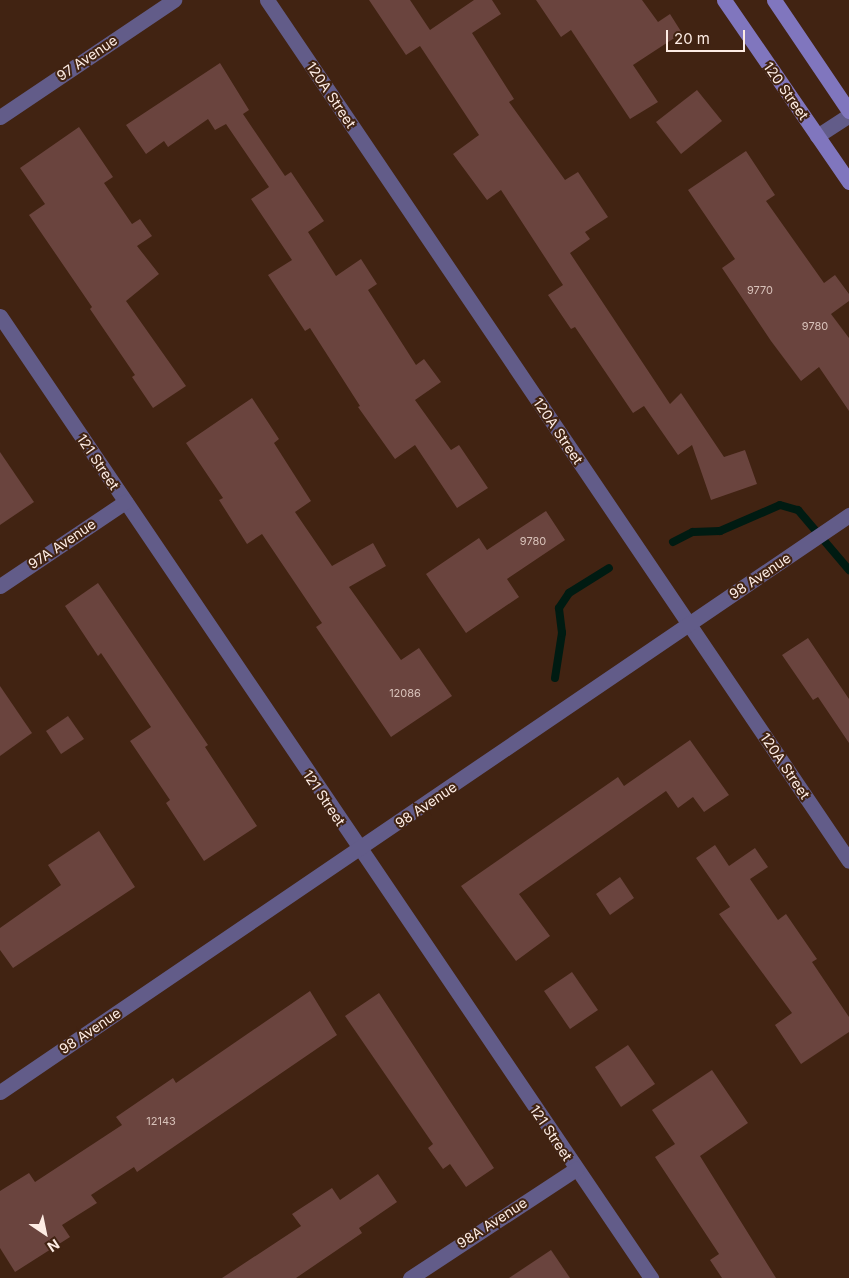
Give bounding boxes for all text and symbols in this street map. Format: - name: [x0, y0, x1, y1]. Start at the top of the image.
- scale bar: [669, 20, 748, 52]
- text: 20 m: [674, 29, 710, 48]
- street label: 97 Avenue: [54, 32, 120, 84]
- street label: 120A Street: [303, 59, 359, 131]
- street label: 120 Street: [760, 59, 812, 123]
- house number: 9770: [747, 283, 773, 297]
- house number: 9780: [802, 319, 828, 333]
- street label: 120A Street: [530, 395, 586, 467]
- street label: 121 Street: [73, 431, 123, 493]
- street label: 97A Avenue: [25, 515, 99, 573]
- house number: 9780: [520, 534, 546, 548]
- street label: 98 Avenue: [726, 549, 794, 603]
- house number: 12086: [389, 686, 421, 700]
- street label: 120A Street: [757, 730, 813, 802]
- street label: 121 Street: [299, 767, 349, 829]
- street label: 98 Avenue: [392, 778, 460, 832]
- street label: 98 Avenue: [56, 1004, 124, 1058]
- street label: 121 Street: [526, 1102, 576, 1164]
- house number: 12143: [146, 1114, 176, 1128]
- street label: 98A Avenue: [454, 1194, 530, 1252]
- north arrow: [20, 1208, 70, 1258]
- text: N: [44, 1236, 63, 1256]

